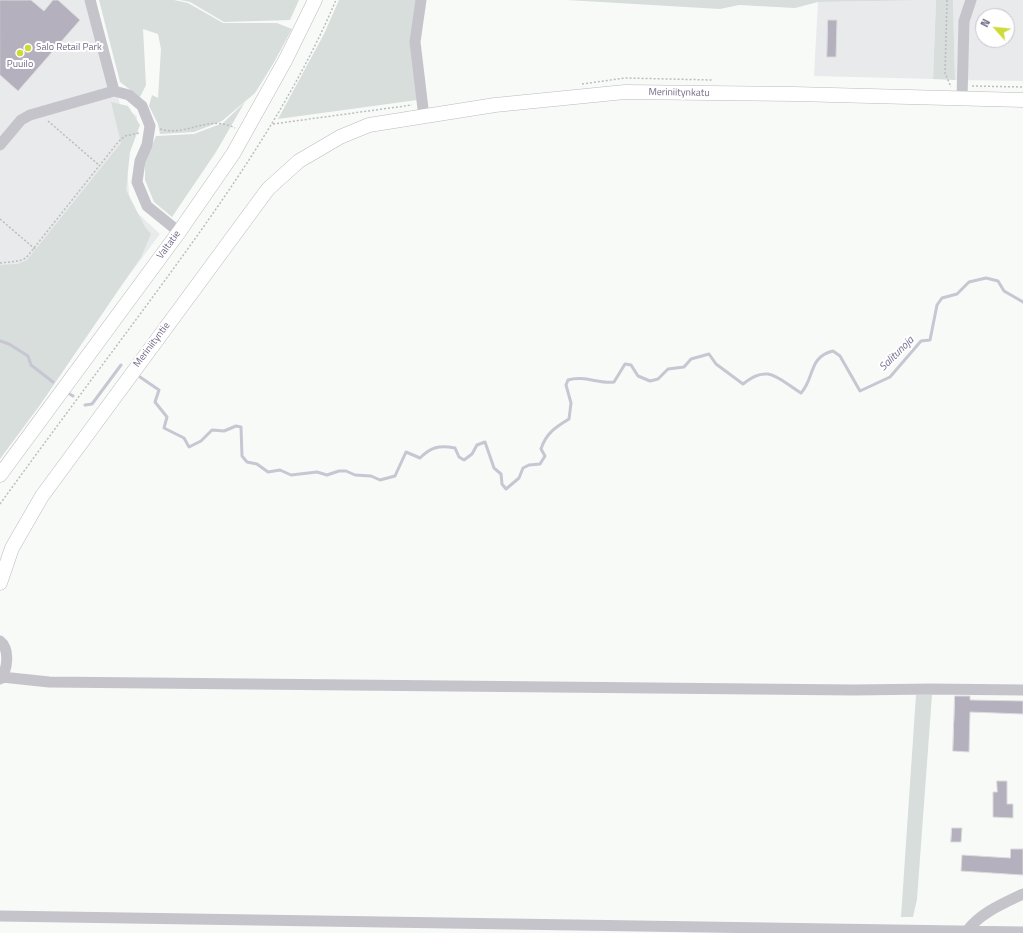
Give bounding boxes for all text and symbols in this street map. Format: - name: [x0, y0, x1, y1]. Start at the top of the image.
- north arrow: [975, 8, 1015, 48]
- text: N: [976, 16, 994, 30]
- place label: Salo Retail Park: [36, 42, 102, 54]
- marker: Salo Retail Park: [23, 43, 33, 53]
- marker: Puuilo: [15, 48, 25, 58]
- place label: Puuilo: [7, 59, 33, 71]
- street label: Meriniitynkatu: [648, 86, 710, 100]
- street label: Valtatie: [155, 228, 183, 262]
- street label: Meriniityntie: [131, 320, 173, 370]
- water label: Salitunoja: [877, 334, 917, 374]

